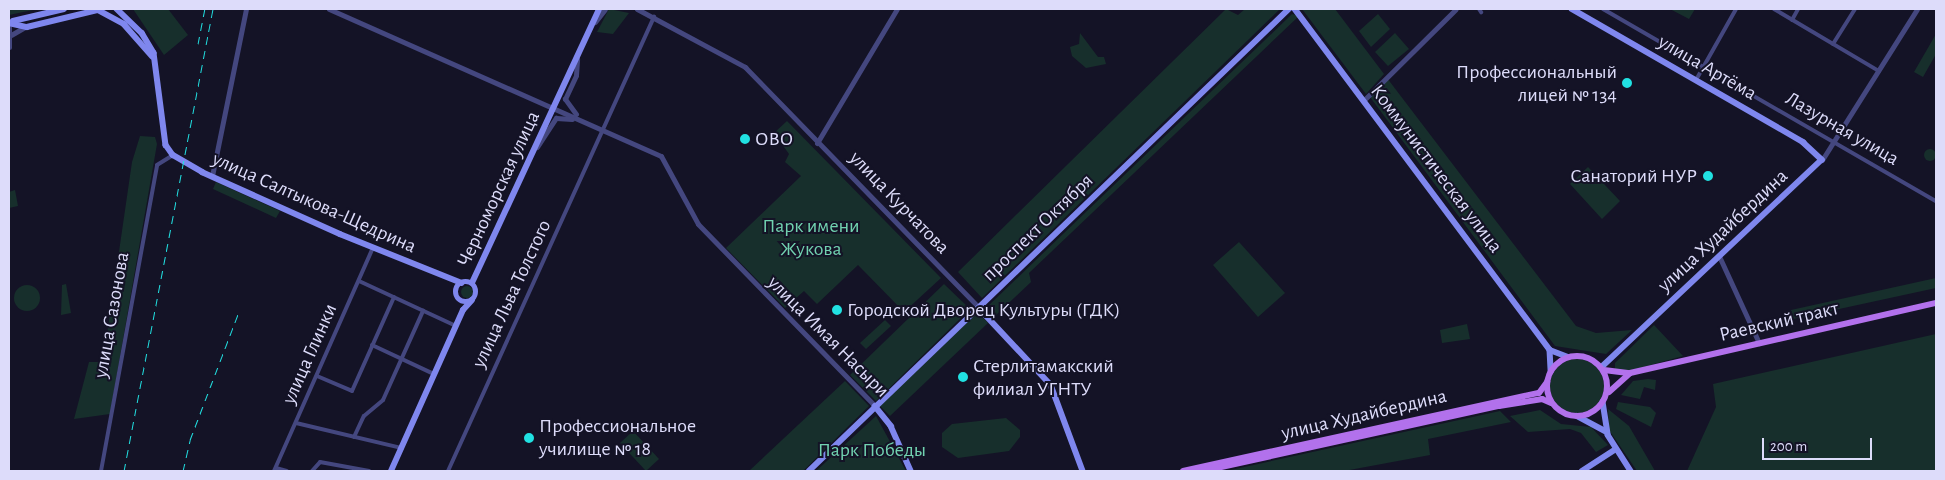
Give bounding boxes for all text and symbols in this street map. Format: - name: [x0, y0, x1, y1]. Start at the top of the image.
- street label: улица Артёма: [1653, 30, 1761, 106]
- place label: Профессиональный лицей № 134: [1456, 60, 1617, 107]
- marker: Профессиональный лицей № 134: [1621, 77, 1633, 89]
- street label: Коммунистическая улица: [1365, 80, 1507, 258]
- street label: Лазурная улица: [1781, 87, 1903, 171]
- street label: Черноморская улица: [452, 107, 546, 271]
- place label: ОВО: [755, 127, 793, 151]
- marker: ОВО: [739, 133, 751, 145]
- street label: улица Салтыкова-Щедрина: [208, 147, 420, 259]
- street label: улица Курчатова: [844, 147, 954, 259]
- place label: Санаторий НУР: [1570, 164, 1697, 188]
- street label: улица Худайбердина: [1653, 165, 1793, 297]
- street label: проспект Октября: [977, 169, 1099, 287]
- marker: Санаторий НУР: [1701, 169, 1715, 183]
- park label: Парк имени Жукова: [762, 215, 860, 262]
- street label: улица Льва Толстого: [467, 216, 557, 372]
- street label: улица Сазонова: [89, 250, 135, 380]
- street label: улица Имая Насыри: [762, 271, 894, 403]
- street label: Раевский тракт: [1717, 297, 1841, 347]
- place label: Городской Дворец Культуры (ГДК): [847, 298, 1120, 322]
- street label: улица Глинки: [277, 300, 343, 408]
- marker: Городской Дворец Культуры (ГДК): [831, 304, 843, 316]
- place label: Стерлитамакский филиал УГНТУ: [973, 354, 1114, 401]
- marker: Стерлитамакский филиал УГНТУ: [957, 371, 969, 383]
- street label: улица Худайбердина: [1279, 384, 1449, 446]
- place label: Профессиональное училище № 18: [539, 414, 696, 461]
- scale bar: [1765, 428, 1875, 460]
- marker: Профессиональное училище № 18: [523, 432, 535, 444]
- park label: Парк Победы: [818, 438, 926, 462]
- text: 200 m: [1770, 439, 1807, 454]

